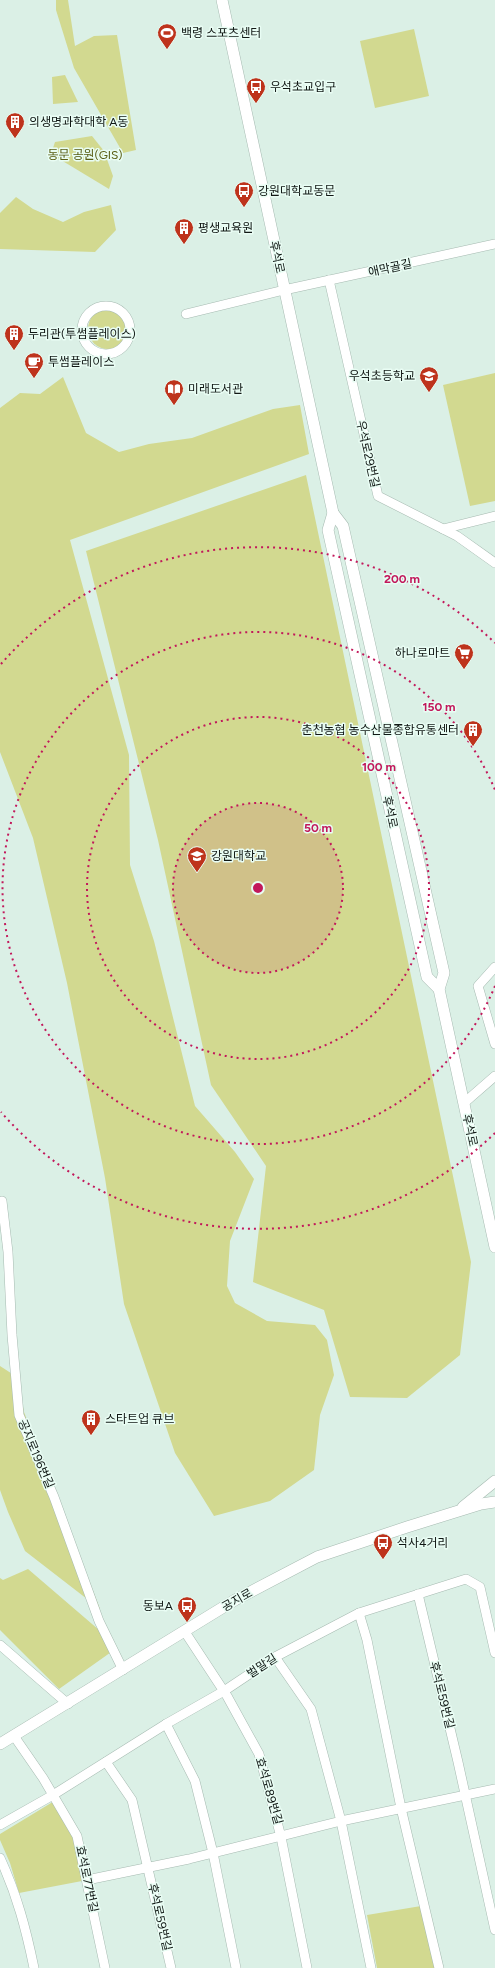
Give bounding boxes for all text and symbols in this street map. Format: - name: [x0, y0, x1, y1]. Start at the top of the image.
- sports icon: 백령 스포츠센터: [156, 22, 178, 50]
- place label: 백령 스포츠센터: [181, 26, 261, 40]
- bus stop icon: 우석초교입구: [245, 76, 267, 104]
- place label: 우석초교입구: [270, 80, 336, 94]
- building icon: 의생명과학대학 A동: [4, 111, 26, 139]
- place label: 의생명과학대학 A동: [29, 115, 128, 129]
- park label: 동문 공원(GIS): [47, 148, 123, 162]
- bus stop icon: 강원대학교동문: [233, 180, 255, 208]
- place label: 강원대학교동문: [258, 184, 335, 198]
- building icon: 평생교육원: [173, 217, 195, 245]
- place label: 평생교육원: [198, 221, 253, 235]
- street label: 후석로: [267, 239, 287, 275]
- street label: 애막골길: [367, 257, 413, 279]
- building icon: 두리관(투썸플레이스): [3, 323, 25, 351]
- place label: 두리관(투썸플레이스): [28, 327, 136, 341]
- cafe icon: 투썸플레이스: [23, 351, 45, 379]
- place label: 투썸플레이스: [48, 355, 114, 369]
- school or university icon: 우석초등학교: [418, 365, 440, 393]
- place label: 우석초등학교: [349, 369, 415, 383]
- library icon: 미래도서관: [163, 378, 185, 406]
- place label: 미래도서관: [188, 382, 243, 396]
- street label: 우석로29번길: [353, 419, 383, 489]
- text: 200 m: [384, 572, 420, 586]
- supermarket icon: 하나로마트: [453, 642, 475, 670]
- place label: 하나로마트: [395, 646, 450, 660]
- text: 150 m: [422, 700, 456, 714]
- building icon: 춘천농협 농수산물종합유통센터: [462, 719, 484, 747]
- place label: 춘천농협 농수산물종합유통센터: [301, 723, 459, 737]
- text: 100 m: [362, 760, 396, 774]
- street label: 후석로: [380, 794, 400, 830]
- text: 50 m: [304, 821, 332, 835]
- school or university icon: 강원대학교: [186, 845, 208, 873]
- place label: 강원대학교: [211, 849, 266, 863]
- centre of rings: [251, 881, 265, 895]
- street label: 후석로: [460, 1112, 480, 1148]
- building icon: 스타트업 큐브: [80, 1408, 102, 1436]
- place label: 스타트업 큐브: [105, 1412, 174, 1426]
- street label: 공지로196번길: [15, 1417, 57, 1491]
- bus stop icon: 석사4거리: [372, 1532, 394, 1560]
- place label: 석사4거리: [397, 1536, 449, 1550]
- street label: 공지로: [219, 1586, 255, 1614]
- bus stop icon: 동보A: [176, 1595, 198, 1623]
- place label: 동보A: [143, 1599, 173, 1613]
- street label: 벌말길: [244, 1651, 280, 1681]
- street label: 후석로59번길: [427, 1660, 457, 1730]
- street label: 효석로89번길: [253, 1756, 285, 1826]
- street label: 효석로77번길: [73, 1844, 101, 1914]
- street label: 후석로59번길: [145, 1882, 175, 1952]

